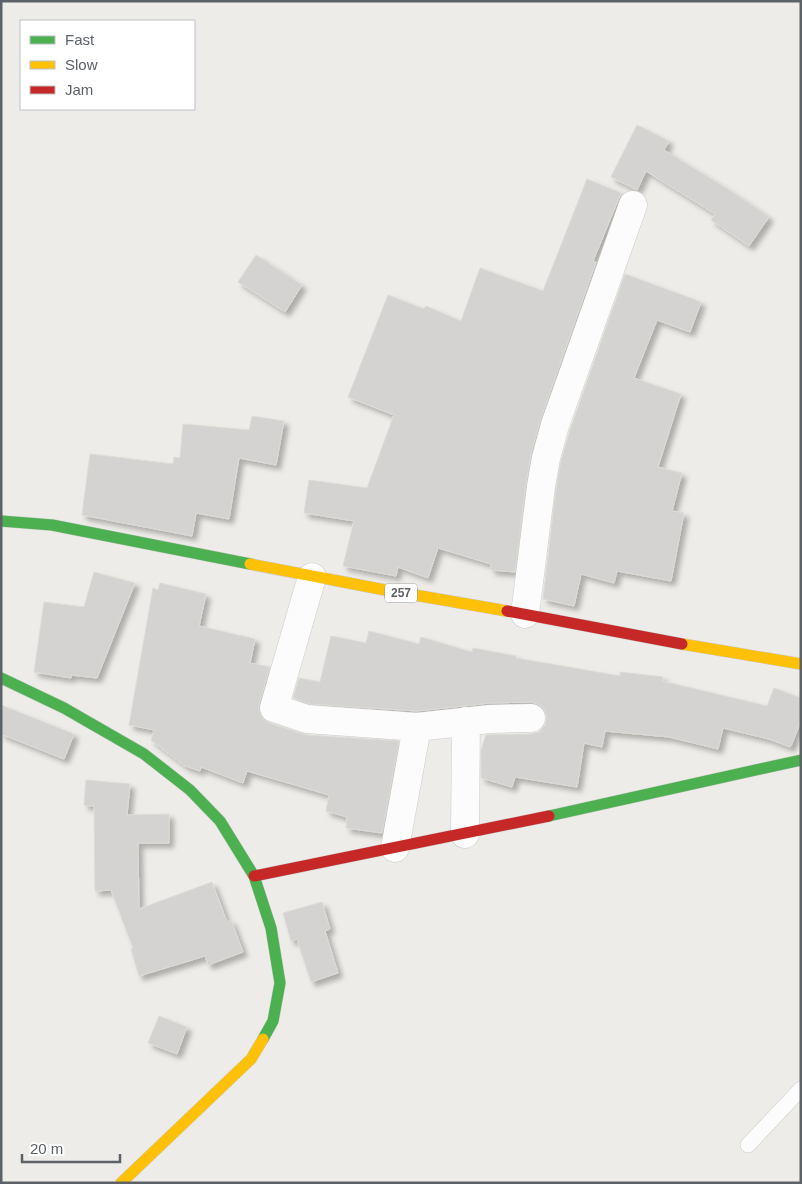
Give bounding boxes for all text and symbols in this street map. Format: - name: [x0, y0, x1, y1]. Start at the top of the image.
- legend: [20, 20, 195, 110]
- text: Fast: [65, 31, 95, 48]
- text: Slow: [65, 56, 98, 73]
- text: Jam: [65, 81, 93, 98]
- road number: 257: [385, 584, 417, 602]
- scale bar: [22, 1132, 120, 1164]
- text: 20 m: [30, 1140, 63, 1157]

